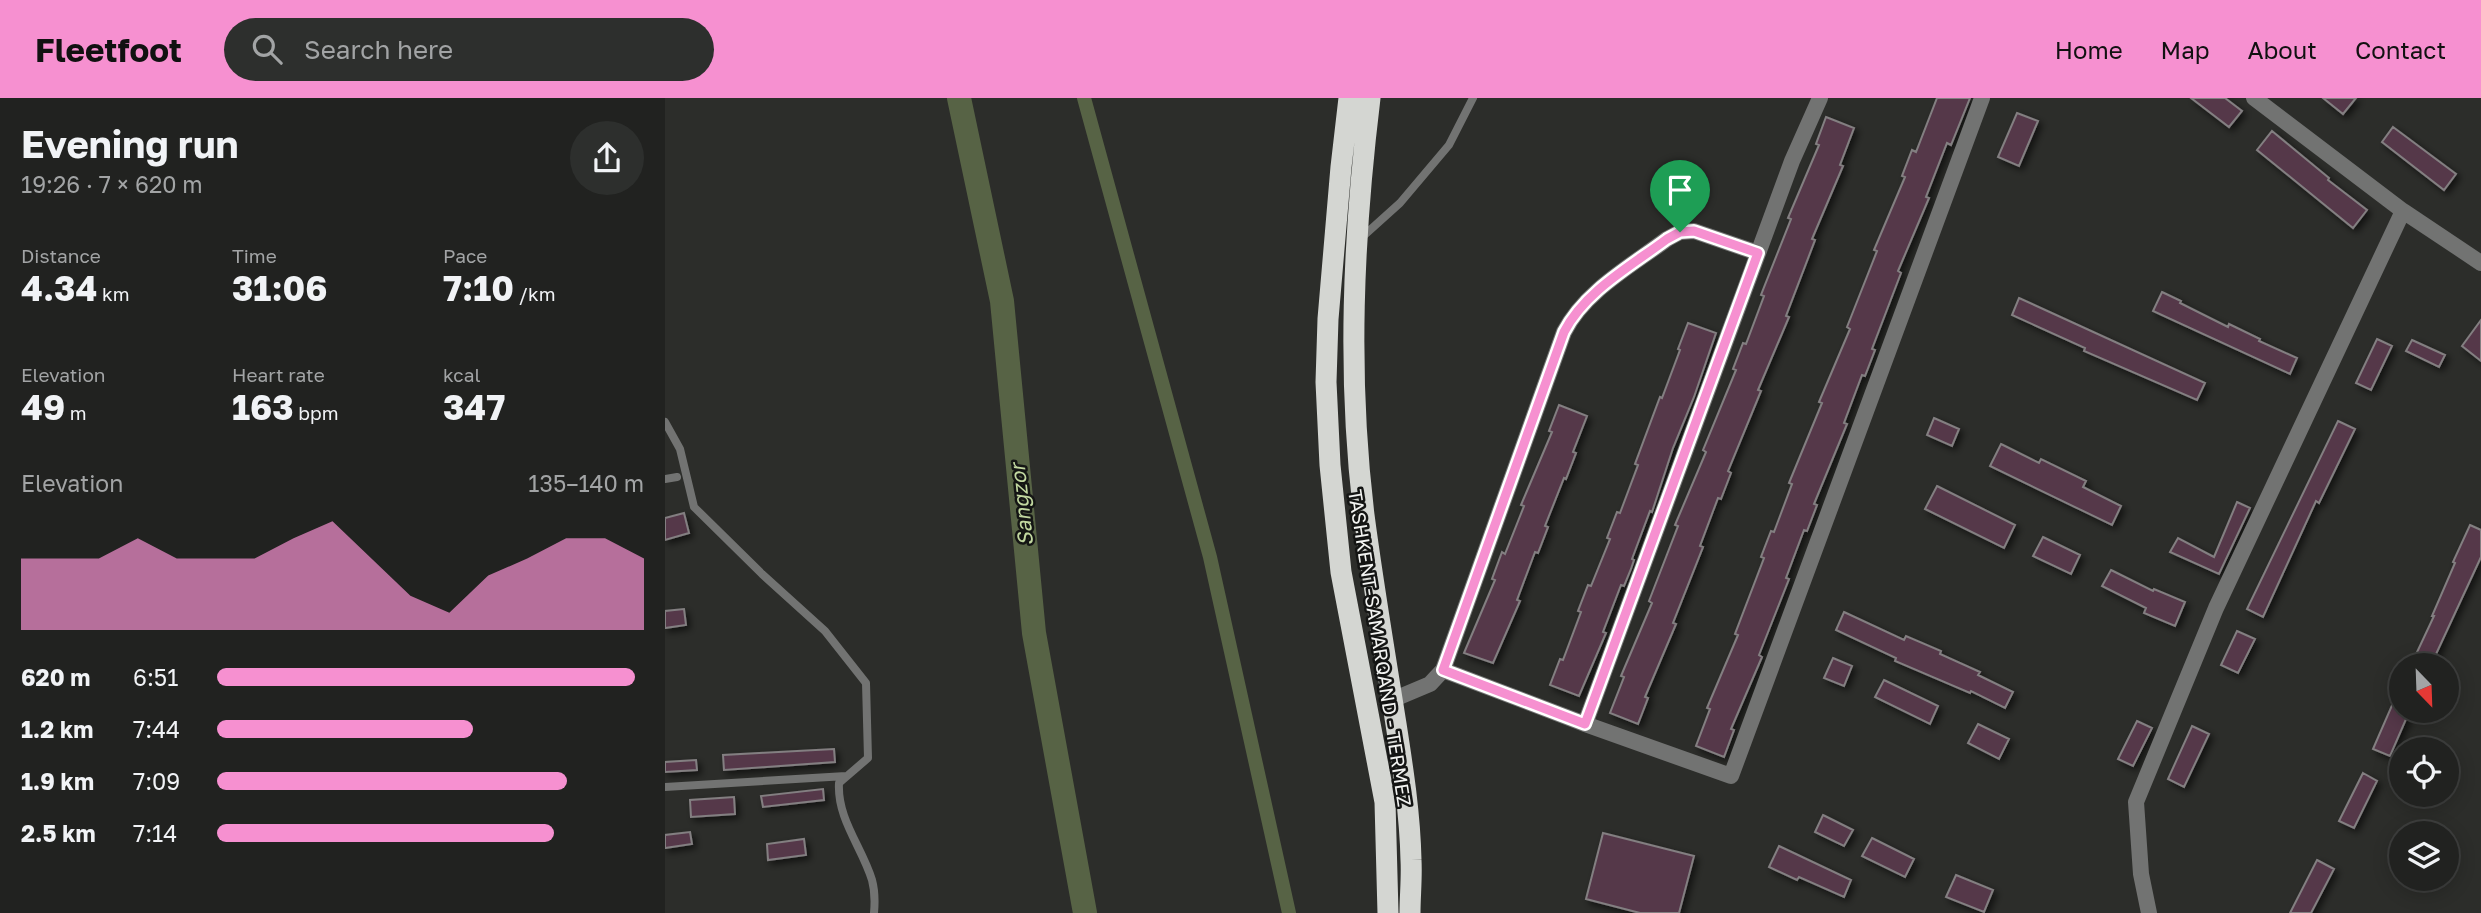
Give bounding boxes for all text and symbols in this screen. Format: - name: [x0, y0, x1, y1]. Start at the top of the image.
- search box: [224, 18, 714, 81]
- text: Fleetfoot: [35, 30, 182, 69]
- icon: search: [248, 30, 286, 68]
- text: Search here: [304, 34, 453, 65]
- text: Home: [2055, 35, 2123, 64]
- text: Map: [2161, 35, 2210, 64]
- text: About: [2248, 35, 2317, 64]
- text: Contact: [2355, 35, 2446, 64]
- text: Evening run: [21, 121, 239, 166]
- button: share: [570, 121, 644, 195]
- pin: [1650, 160, 1710, 232]
- text: 19:26 · 7 × 620 m: [21, 170, 203, 198]
- icon: arrive: [1661, 171, 1699, 209]
- text: Distance: [21, 244, 101, 267]
- text: Time: [232, 244, 277, 267]
- text: Pace: [443, 244, 487, 267]
- text: 4.34: [21, 267, 97, 309]
- text: 31:06: [232, 267, 328, 309]
- text: 7:10: [443, 267, 514, 309]
- text: km: [97, 282, 130, 305]
- text: /km: [514, 282, 555, 305]
- text: Elevation: [21, 363, 106, 386]
- text: Heart rate: [232, 363, 325, 386]
- text: kcal: [443, 363, 481, 386]
- text: 49: [21, 386, 65, 428]
- text: 163: [232, 386, 294, 428]
- text: 347: [443, 386, 505, 428]
- text: m: [65, 401, 87, 424]
- text: bpm: [294, 401, 339, 424]
- water label: Sangzor: [1003, 460, 1038, 548]
- text: Elevation: [21, 469, 123, 497]
- text: 135–140 m: [528, 469, 644, 497]
- street label: TASHKENT-SAMARQAND - TERMEZ: [1344, 488, 1417, 808]
- north arrow: [2389, 653, 2459, 723]
- map controls: [2389, 653, 2459, 891]
- text: 620 m: [21, 663, 90, 691]
- text: 6:51: [133, 663, 178, 691]
- text: 1.2 km: [21, 715, 93, 743]
- text: 7:44: [133, 715, 180, 743]
- button: locate: [2389, 737, 2459, 807]
- text: 1.9 km: [21, 767, 94, 795]
- text: 7:09: [133, 767, 180, 795]
- text: 2.5 km: [21, 819, 96, 847]
- text: 7:14: [133, 819, 177, 847]
- button: layers: [2389, 821, 2459, 891]

